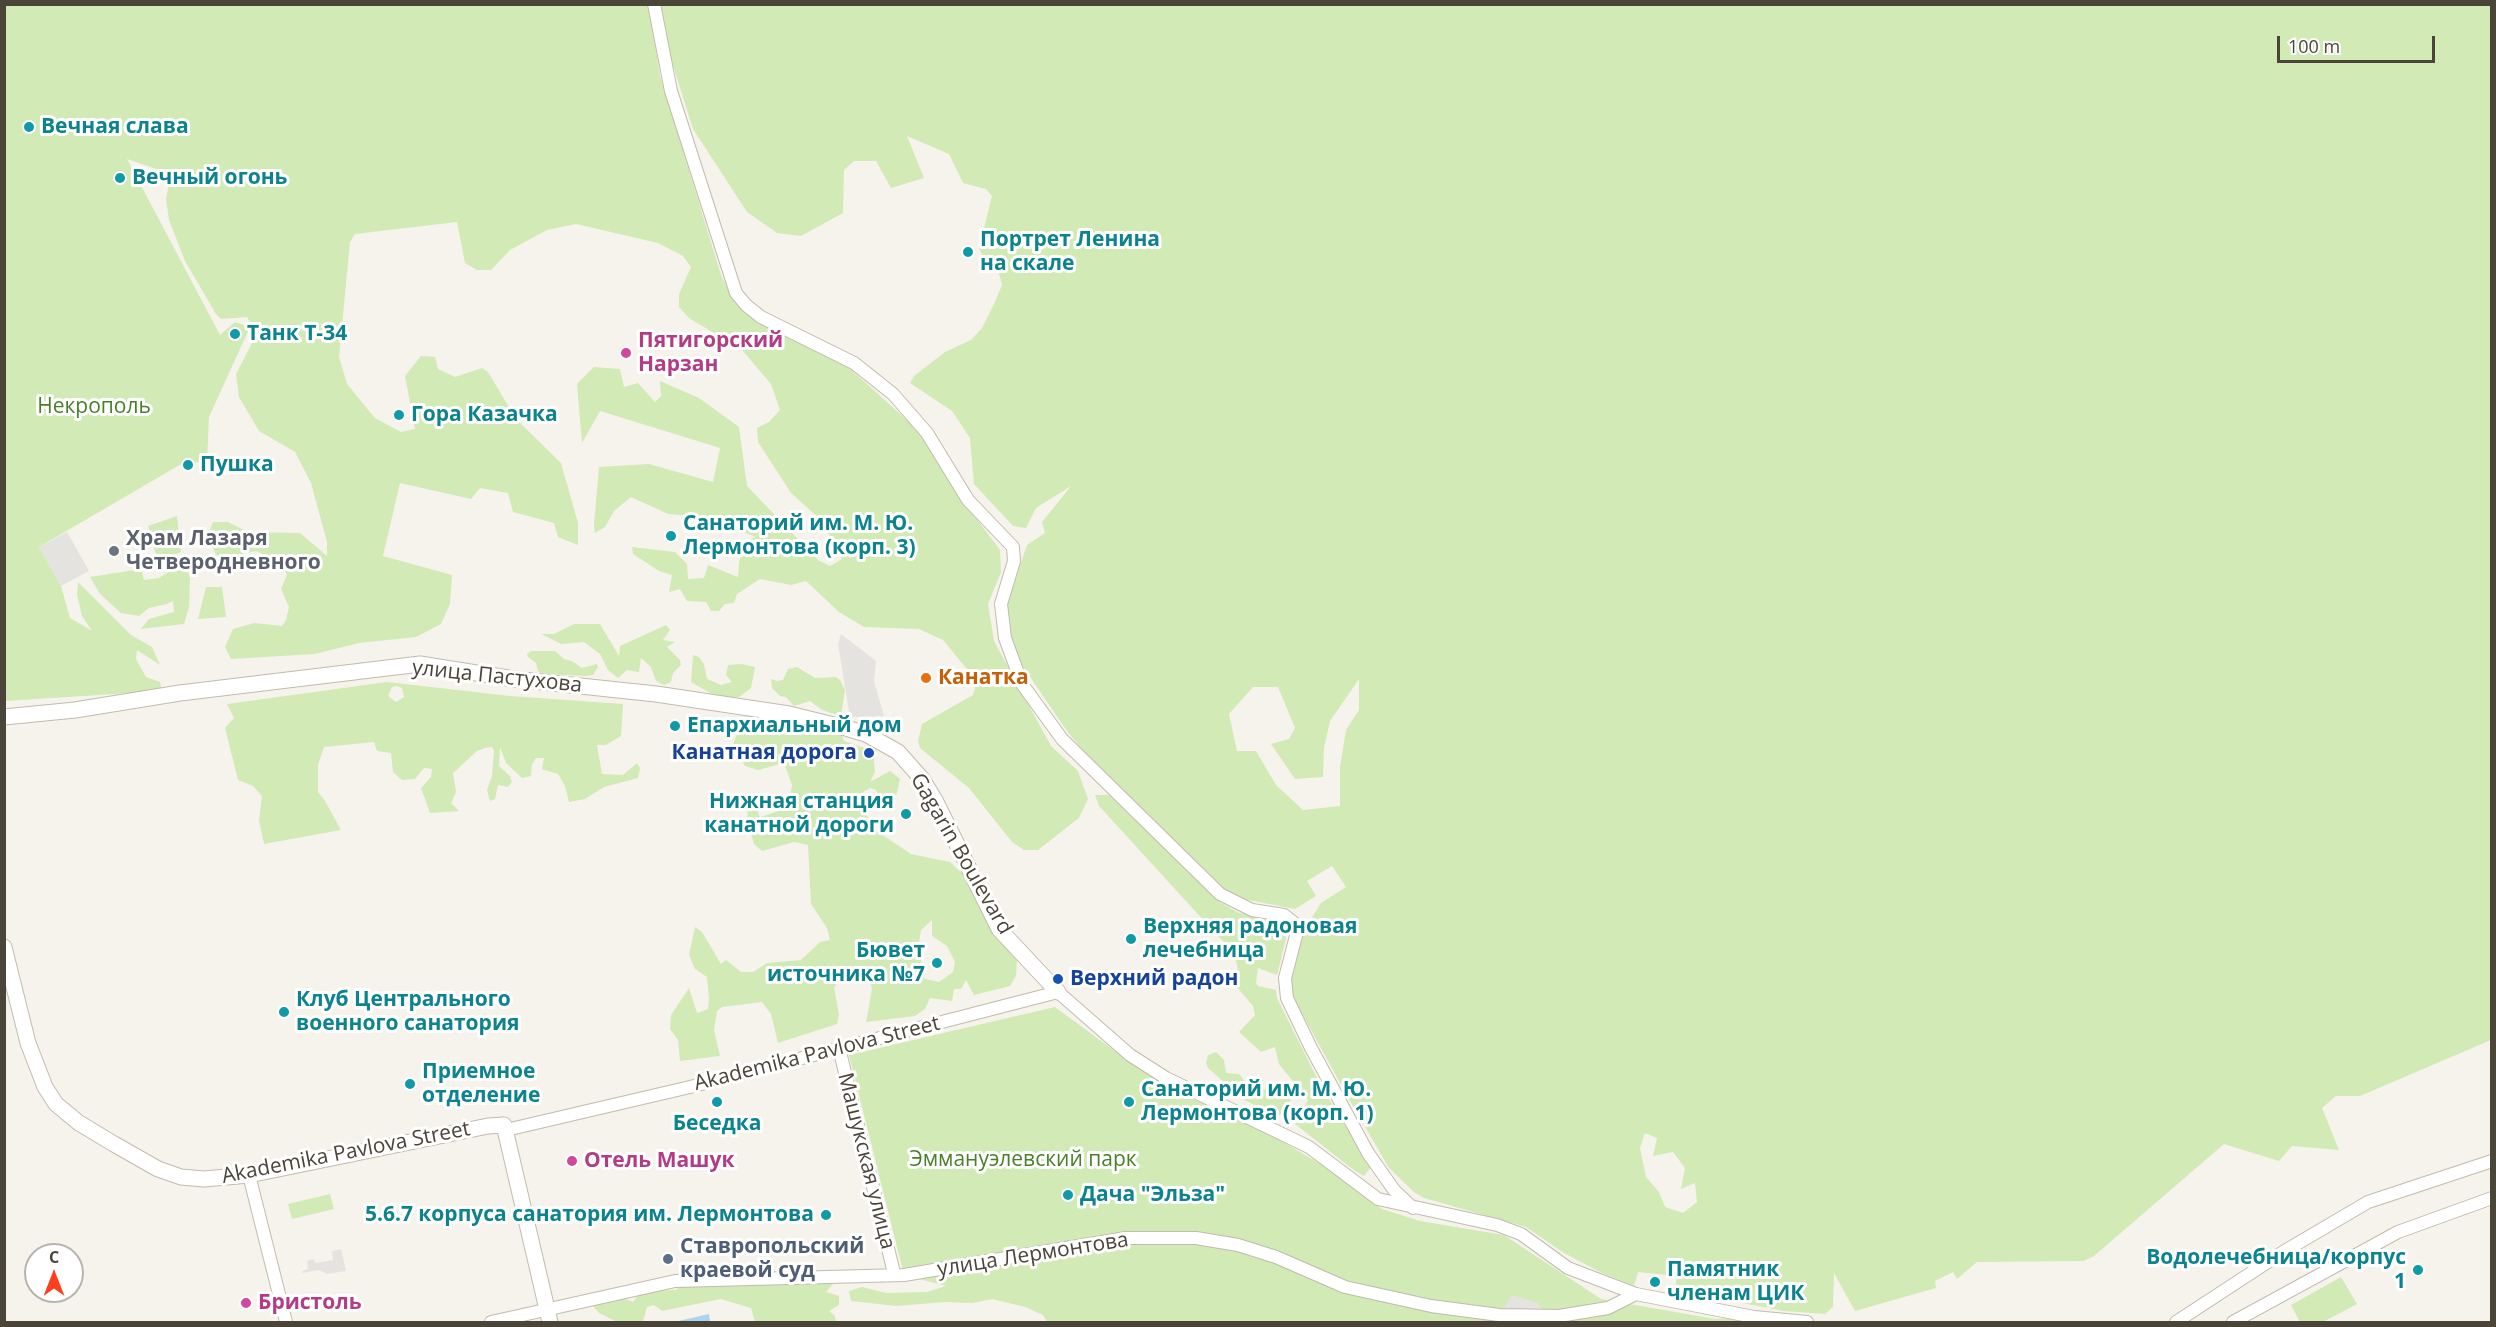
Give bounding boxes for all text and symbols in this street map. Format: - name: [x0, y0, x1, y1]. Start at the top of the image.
- scale bar: [2280, 24, 2438, 62]
- text: 100 m: [2288, 34, 2340, 58]
- place label: Вечная слава: [41, 114, 189, 140]
- marker: Вечная слава: [22, 120, 36, 134]
- place label: Вечный огонь: [132, 165, 287, 191]
- marker: Вечный огонь: [113, 171, 127, 185]
- place label: Портрет Ленина на скале: [980, 227, 1160, 277]
- marker: Портрет Ленина на скале: [961, 245, 975, 259]
- place label: Танк Т-34: [247, 321, 347, 347]
- marker: Танк Т-34: [228, 327, 242, 341]
- place label: Пятигорский Нарзан: [638, 328, 783, 378]
- marker: Пятигорский Нарзан: [619, 346, 633, 360]
- park label: Некрополь: [37, 394, 151, 420]
- place label: Гора Казачка: [411, 402, 558, 428]
- marker: Гора Казачка: [392, 408, 406, 422]
- place label: Пушка: [200, 452, 274, 478]
- marker: Пушка: [181, 458, 195, 472]
- place label: Санаторий им. М. Ю. Лермонтова (корп. 3): [683, 511, 916, 561]
- place label: Храм Лазаря Четверодневного: [126, 526, 321, 576]
- marker: Санаторий им. М. Ю. Лермонтова (корп. 3): [664, 529, 678, 543]
- marker: Храм Лазаря Четверодневного: [107, 544, 121, 558]
- street label: улица Пастухова: [411, 656, 583, 698]
- place label: Канатка: [938, 665, 1029, 691]
- marker: Канатка: [919, 671, 933, 685]
- place label: Епархиальный дом: [687, 713, 902, 739]
- marker: Епархиальный дом: [668, 719, 682, 733]
- place label: Канатная дорога: [672, 740, 857, 766]
- marker: Канатная дорога: [862, 746, 876, 760]
- street label: Gagarin Boulevard: [905, 769, 1017, 939]
- place label: Нижная станция канатной дороги: [704, 789, 894, 839]
- marker: Нижная станция канатной дороги: [899, 807, 913, 821]
- place label: Верхняя радоновая лечебница: [1143, 914, 1357, 964]
- marker: Верхняя радоновая лечебница: [1124, 932, 1138, 946]
- place label: Бювет источника №7: [767, 938, 925, 988]
- marker: Бювет источника №7: [930, 956, 944, 970]
- place label: Верхний радон: [1070, 966, 1238, 992]
- marker: Верхний радон: [1051, 972, 1065, 986]
- place label: Клуб Центрального военного санатория: [296, 987, 519, 1037]
- marker: Клуб Центрального военного санатория: [277, 1005, 291, 1019]
- street label: Akademika Pavlova Street: [691, 1011, 943, 1097]
- place label: Приемное отделение: [422, 1059, 540, 1109]
- street label: Машукская улица: [832, 1070, 900, 1252]
- marker: Приемное отделение: [403, 1077, 417, 1091]
- place label: Санаторий им. М. Ю. Лермонтова (корп. 1): [1141, 1077, 1374, 1127]
- marker: Беседка: [710, 1095, 724, 1109]
- marker: Санаторий им. М. Ю. Лермонтова (корп. 1): [1122, 1095, 1136, 1109]
- place label: Беседка: [673, 1111, 761, 1137]
- street label: Akademika Pavlova Street: [220, 1117, 472, 1189]
- park label: Эммануэлевский парк: [909, 1147, 1137, 1173]
- place label: Отель Машук: [584, 1148, 734, 1174]
- marker: Отель Машук: [565, 1154, 579, 1168]
- place label: Дача "Эльза": [1080, 1182, 1225, 1208]
- marker: Дача "Эльза": [1061, 1188, 1075, 1202]
- place label: 5.6.7 корпуса санатория им. Лермонтова: [365, 1202, 814, 1228]
- marker: 5.6.7 корпуса санатория им. Лермонтова: [819, 1208, 833, 1222]
- street label: улица Лермонтова: [936, 1227, 1130, 1283]
- place label: Ставропольский краевой суд: [680, 1234, 864, 1284]
- north arrow: [24, 1243, 84, 1303]
- place label: Водолечебница/корпус 1: [2146, 1245, 2406, 1295]
- text: С: [49, 1246, 59, 1268]
- marker: Ставропольский краевой суд: [661, 1252, 675, 1266]
- place label: Памятник членам ЦИК: [1667, 1257, 1804, 1307]
- marker: Водолечебница/корпус 1: [2411, 1263, 2425, 1277]
- marker: Памятник членам ЦИК: [1648, 1275, 1662, 1289]
- place label: Бристоль: [258, 1290, 362, 1316]
- marker: Бристоль: [239, 1296, 253, 1310]

